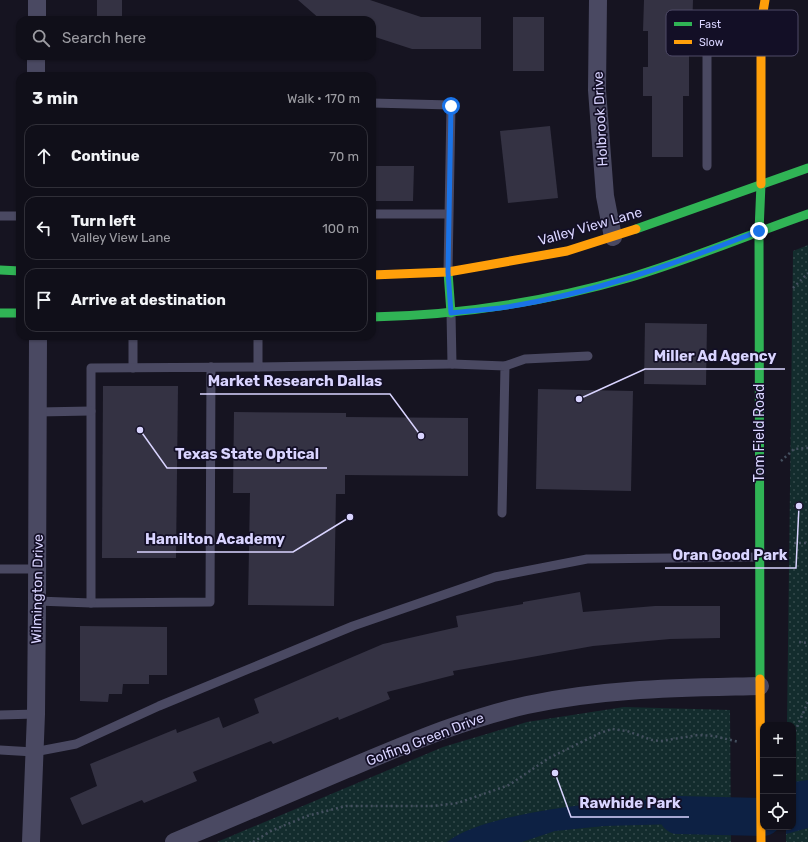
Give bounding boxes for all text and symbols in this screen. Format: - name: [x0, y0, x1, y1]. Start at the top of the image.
- legend: [666, 10, 798, 56]
- search box: [16, 16, 376, 60]
- text: Fast: [699, 18, 722, 31]
- icon: search: [30, 27, 52, 49]
- text: Search here: [62, 29, 146, 47]
- text: Slow: [699, 36, 724, 49]
- street label: Holbrook Drive: [590, 71, 611, 167]
- text: 3 min: [32, 88, 78, 108]
- text: Walk · 170 m: [287, 91, 360, 106]
- route start: [442, 97, 460, 115]
- icon: ahead: [33, 145, 55, 167]
- text: Continue: [71, 147, 140, 165]
- text: 70 m: [329, 149, 359, 164]
- street label: Valley View Lane: [536, 203, 644, 249]
- text: Turn left: [71, 212, 136, 230]
- icon: left: [33, 217, 55, 239]
- text: 100 m: [322, 221, 359, 236]
- route end: [750, 222, 768, 240]
- text: Valley View Lane: [71, 230, 171, 245]
- icon: arrive: [33, 289, 55, 311]
- text: Arrive at destination: [71, 291, 226, 309]
- callout: Miller Ad Agency: [645, 342, 785, 369]
- text: Miller Ad Agency: [654, 347, 776, 365]
- callout: Market Research Dallas: [200, 367, 390, 394]
- text: Market Research Dallas: [208, 372, 382, 390]
- street label: Tom Field Road: [751, 384, 768, 482]
- callout: Texas State Optical: [167, 441, 327, 468]
- text: Texas State Optical: [175, 445, 319, 463]
- callout: Hamilton Academy: [137, 525, 293, 552]
- text: Hamilton Academy: [145, 530, 285, 548]
- street label: Wilmington Drive: [28, 534, 47, 644]
- callout: Oran Good Park: [665, 541, 796, 568]
- text: Oran Good Park: [672, 546, 788, 564]
- street label: Golfing Green Drive: [364, 709, 487, 770]
- map controls: [760, 722, 796, 830]
- button: +: [760, 722, 796, 758]
- button: −: [760, 758, 796, 794]
- callout: Rawhide Park: [571, 790, 689, 817]
- text: Rawhide Park: [579, 794, 681, 812]
- button: locate: [760, 794, 796, 830]

